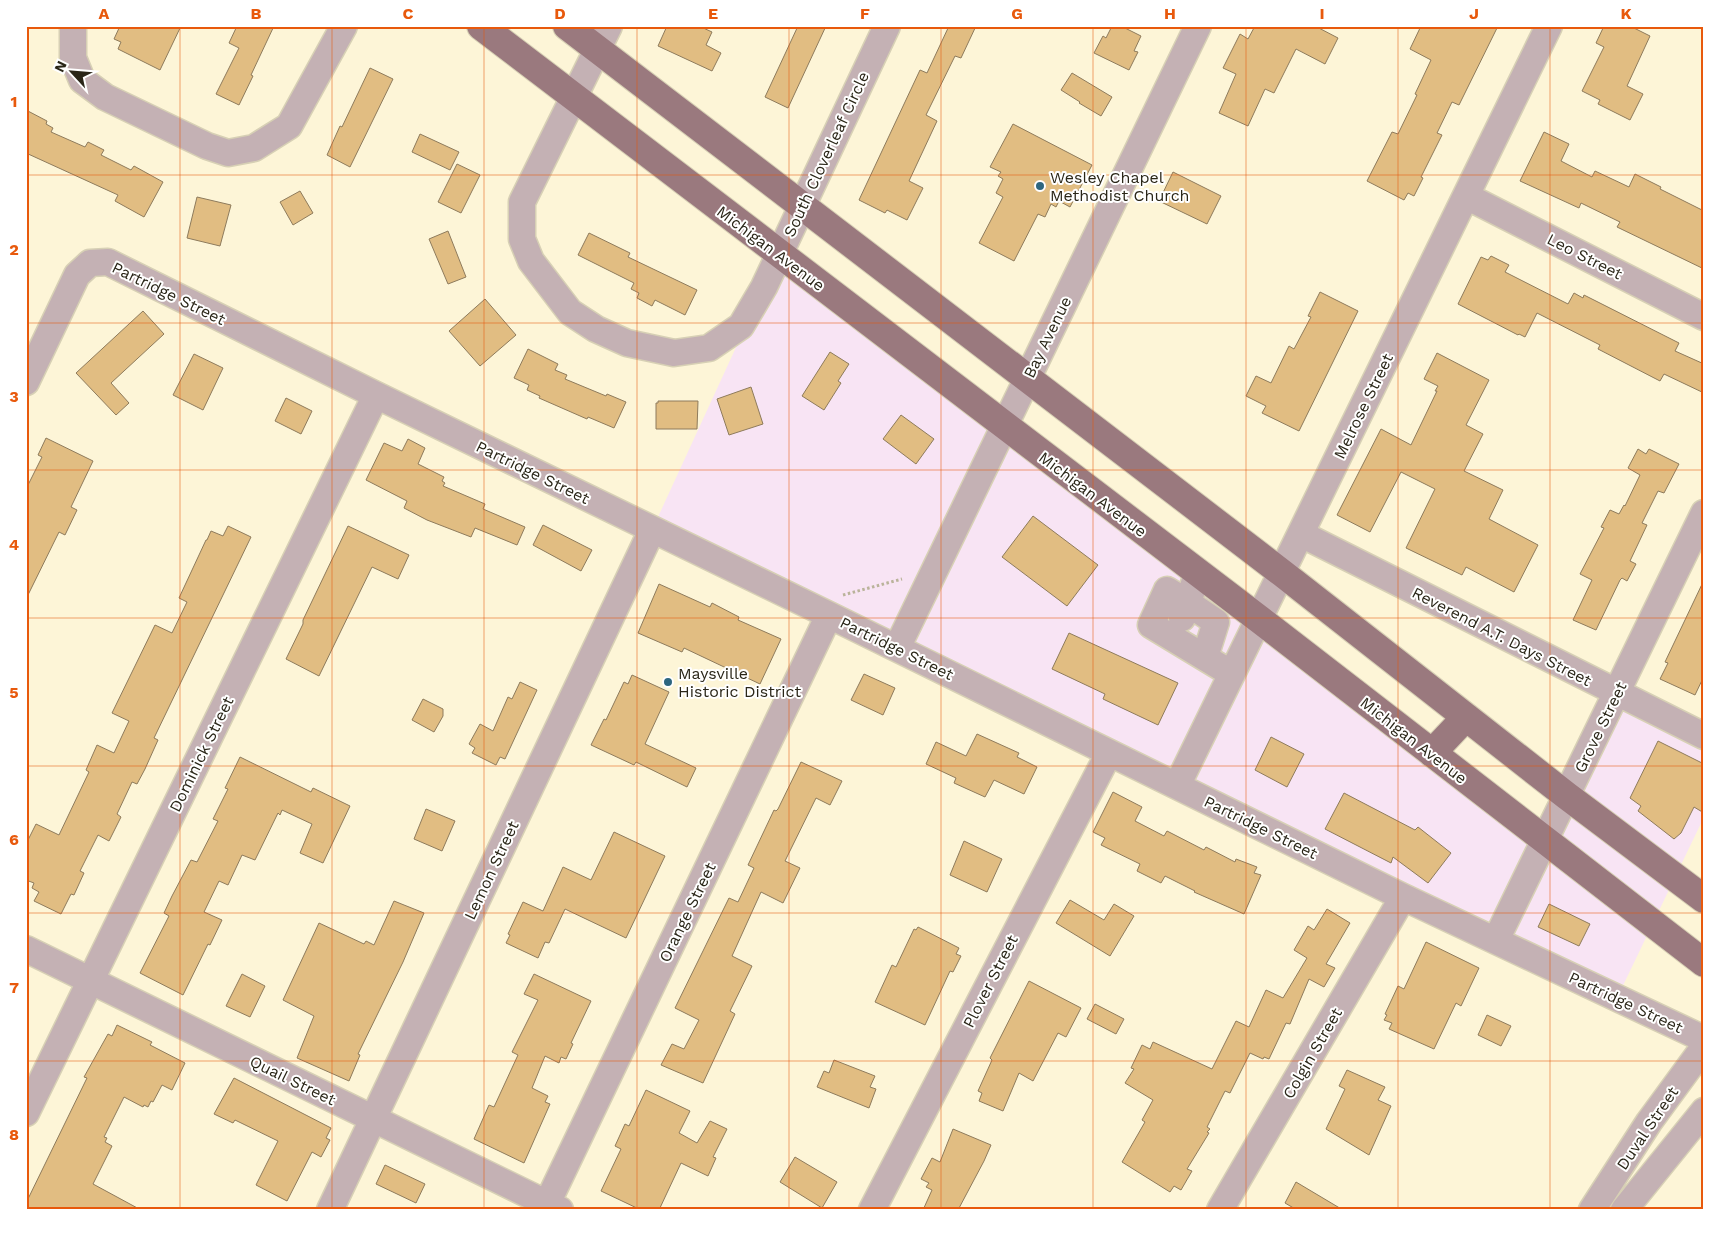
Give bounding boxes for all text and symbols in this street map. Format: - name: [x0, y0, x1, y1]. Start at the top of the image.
- text: A: [99, 4, 110, 23]
- text: B: [251, 4, 262, 23]
- text: C: [403, 4, 414, 23]
- text: D: [554, 4, 566, 23]
- text: E: [708, 4, 718, 23]
- text: F: [860, 4, 870, 23]
- text: G: [1011, 4, 1023, 23]
- text: H: [1164, 4, 1176, 23]
- text: I: [1319, 4, 1325, 23]
- text: J: [1469, 4, 1479, 23]
- text: K: [1620, 4, 1632, 23]
- north arrow: [48, 48, 98, 98]
- text: N: [51, 58, 70, 74]
- street label: South Cloverleaf Circle: [780, 69, 873, 240]
- text: 1: [11, 92, 17, 111]
- place label: Wesley Chapel Methodist Church: [1050, 168, 1190, 205]
- marker: Wesley Chapel Methodist Church: [1034, 180, 1046, 192]
- street label: Michigan Avenue: [713, 202, 828, 295]
- street label: Leo Street: [1544, 229, 1626, 284]
- text: 2: [9, 240, 19, 259]
- street label: Partridge Street: [109, 258, 229, 329]
- street label: Bay Avenue: [1020, 293, 1075, 381]
- street label: Melrose Street: [1330, 350, 1397, 462]
- text: 3: [9, 387, 19, 406]
- street label: Partridge Street: [473, 437, 593, 508]
- street label: Michigan Avenue: [1035, 448, 1150, 541]
- text: 4: [9, 535, 19, 554]
- street label: Reverend A.T. Days Street: [1409, 583, 1595, 690]
- street label: Partridge Street: [837, 613, 957, 684]
- place label: Maysville Historic District: [678, 664, 802, 701]
- marker: Maysville Historic District: [662, 676, 674, 688]
- street label: Grove Street: [1570, 678, 1631, 776]
- text: 5: [9, 683, 19, 702]
- street label: Dominick Street: [165, 693, 238, 815]
- street label: Michigan Avenue: [1357, 693, 1471, 788]
- street label: Partridge Street: [1201, 792, 1321, 863]
- street label: Lemon Street: [460, 817, 523, 923]
- text: 6: [9, 830, 19, 849]
- street label: Orange Street: [655, 859, 720, 965]
- street label: Plover Street: [959, 931, 1022, 1031]
- street label: Partridge Street: [1566, 968, 1686, 1037]
- text: 7: [9, 978, 19, 997]
- street label: Colgin Street: [1279, 1004, 1346, 1102]
- street label: Quail Street: [247, 1052, 339, 1110]
- street label: Duval Street: [1613, 1083, 1682, 1174]
- text: 8: [9, 1125, 19, 1144]

